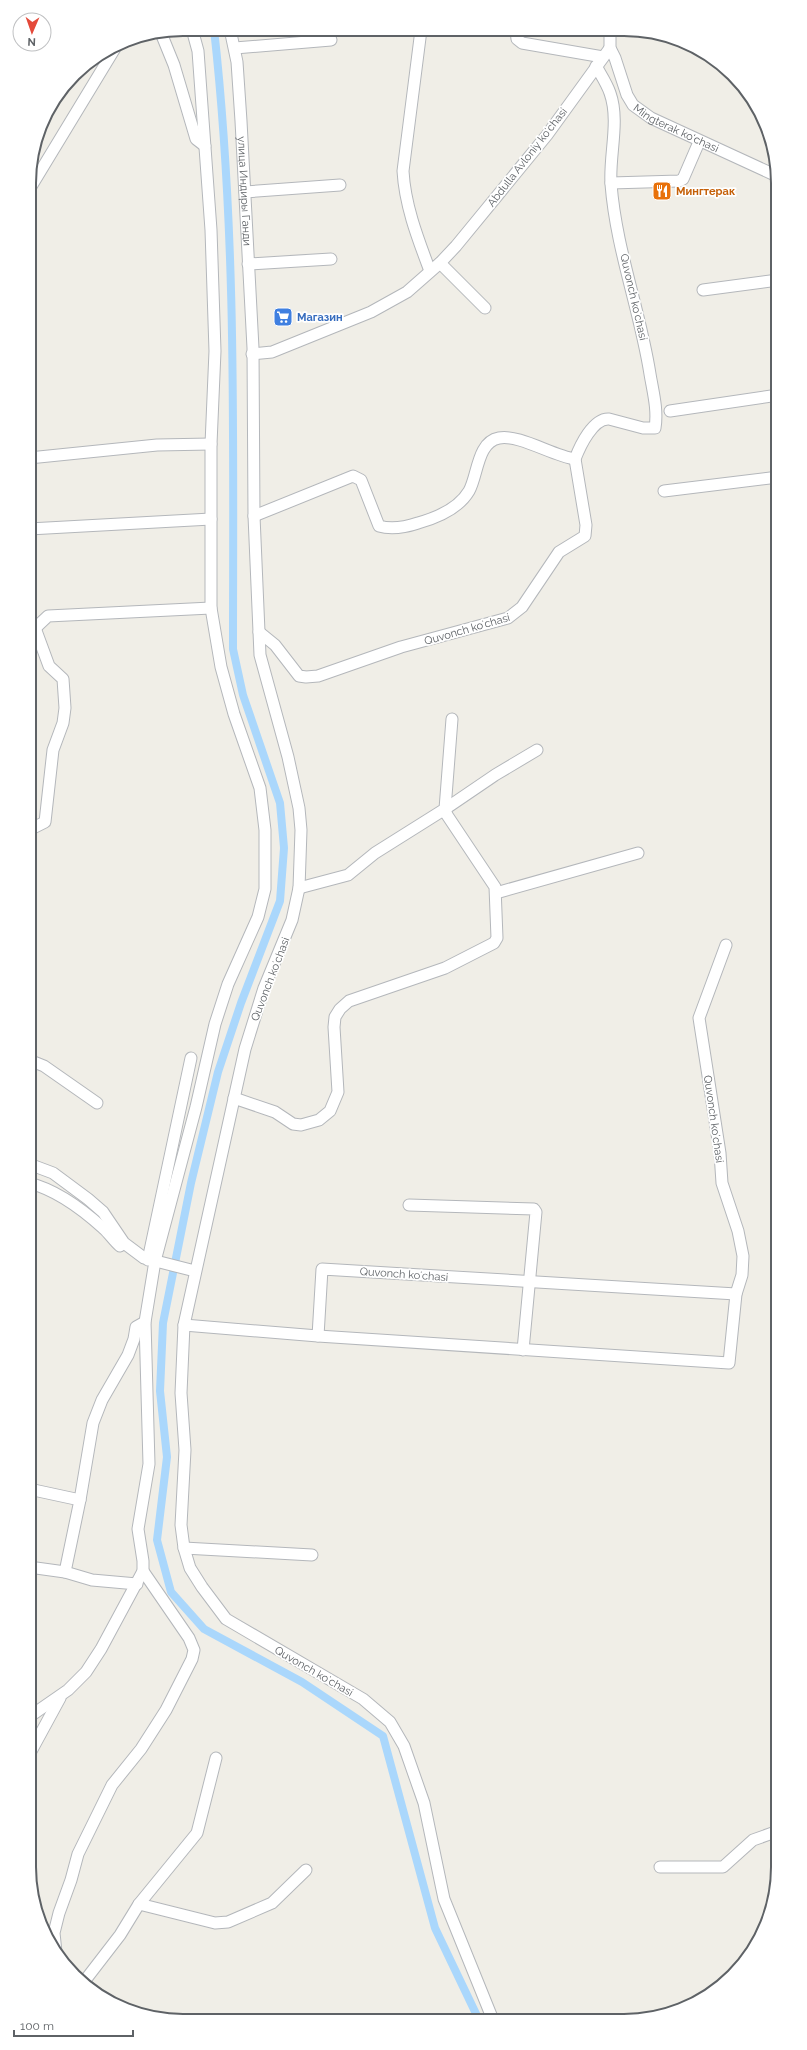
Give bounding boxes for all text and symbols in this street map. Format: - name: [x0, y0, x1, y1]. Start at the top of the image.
- north arrow: [12, 12, 52, 52]
- text: N: [27, 35, 36, 48]
- street label: Mingterak ko‘chasi: [631, 101, 721, 155]
- street label: Abdulla Avloniy koʻchasi: [485, 105, 570, 209]
- street label: улица Индиры Ганди: [235, 136, 254, 246]
- restaurant icon: Мингтерак: [651, 180, 673, 202]
- place label: Мингтерак: [676, 185, 736, 198]
- street label: Quvonch koʻchasi: [617, 252, 650, 342]
- supermarket icon: Магазин: [272, 306, 294, 328]
- place label: Магазин: [297, 311, 343, 324]
- street label: Quvonch koʻchasi: [423, 611, 512, 648]
- street label: Quvonch koʻchasi: [249, 935, 292, 1023]
- street label: Quvonch koʻchasi: [701, 1074, 726, 1164]
- street label: Quvonch koʻchasi: [359, 1265, 449, 1284]
- street label: Quvonch koʻchasi: [272, 1644, 355, 1699]
- scale bar: [14, 2012, 133, 2038]
- text: 100 m: [20, 2019, 54, 2033]

